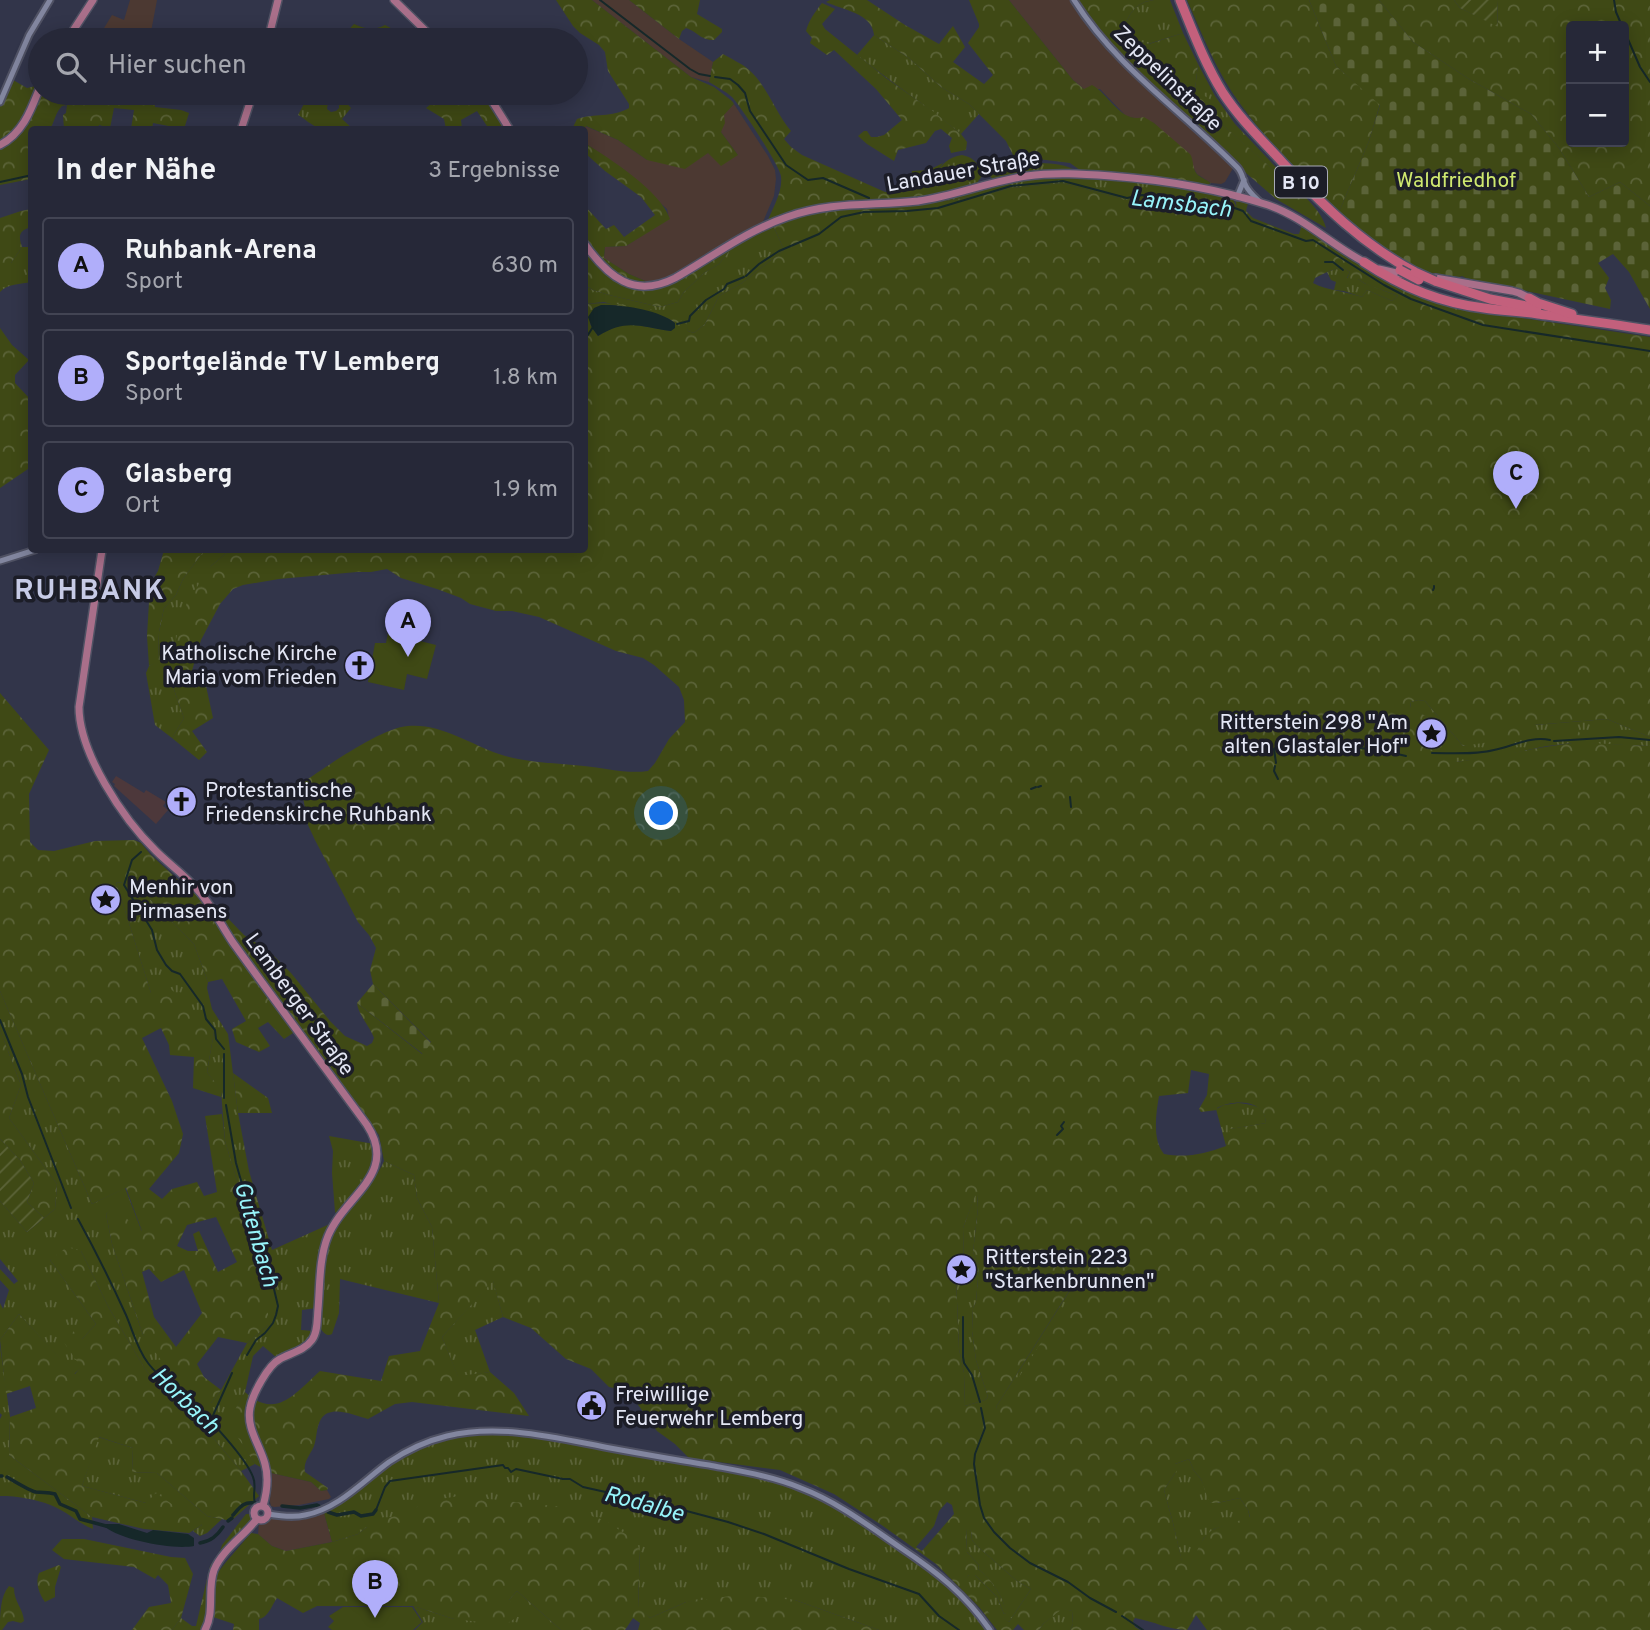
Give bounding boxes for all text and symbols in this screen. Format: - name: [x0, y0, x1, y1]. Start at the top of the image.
- street label: Zeppelinstraße: [1107, 20, 1227, 138]
- map controls: [1566, 21, 1629, 147]
- button: +: [1566, 21, 1629, 84]
- search box: [28, 28, 588, 105]
- icon: search: [52, 48, 90, 86]
- text: Hier suchen: [108, 50, 247, 83]
- button: −: [1566, 84, 1629, 147]
- street label: Landauer Straße: [884, 146, 1042, 199]
- text: In der Nähe: [56, 153, 216, 190]
- text: 3 Ergebnisse: [428, 157, 560, 186]
- road number: B 10: [1275, 166, 1327, 198]
- park label: Waldfriedhof: [1396, 168, 1516, 195]
- water label: Lamsbach: [1129, 185, 1233, 226]
- text: Ruhbank-Arena: [125, 235, 317, 268]
- text: A: [73, 252, 89, 281]
- text: 630 m: [491, 252, 558, 281]
- text: Sport: [125, 268, 183, 297]
- text: Sportgelände TV Lemberg: [125, 347, 440, 380]
- text: B: [73, 364, 89, 393]
- text: 1.8 km: [493, 364, 558, 393]
- text: Sport: [125, 380, 183, 409]
- pin: C: [1493, 451, 1539, 509]
- text: Glasberg: [125, 459, 232, 492]
- text: C: [74, 476, 88, 505]
- text: 1.9 km: [493, 476, 558, 505]
- text: Ort: [125, 492, 160, 521]
- district label: RUHBANK: [14, 574, 166, 610]
- pin: A: [385, 599, 431, 657]
- place label: Katholische Kirche Maria vom Frieden: [161, 641, 337, 692]
- church icon: Katholische Kirche Maria vom Frieden: [343, 648, 377, 682]
- place label: Ritterstein 298 "Am alten Glastaler Hof": [1219, 710, 1408, 761]
- place icon: Ritterstein 298 "Am alten Glastaler Hof": [1414, 717, 1448, 751]
- place label: Protestantische Friedenskirche Ruhbank: [205, 778, 432, 829]
- church icon: Protestantische Friedenskirche Ruhbank: [165, 785, 199, 819]
- your location: [644, 796, 678, 830]
- place label: Menhir von Pirmasens: [129, 875, 234, 926]
- place icon: Menhir von Pirmasens: [89, 882, 123, 916]
- street label: Lemberger Straße: [238, 928, 360, 1082]
- water label: Gutenbach: [226, 1179, 284, 1291]
- place label: Ritterstein 223 "Starkenbrunnen": [985, 1245, 1154, 1296]
- place icon: Ritterstein 223 "Starkenbrunnen": [945, 1252, 979, 1286]
- water label: Horbach: [144, 1362, 225, 1442]
- place label: Freiwillige Feuerwehr Lemberg: [615, 1382, 803, 1433]
- public building icon: Freiwillige Feuerwehr Lemberg: [575, 1389, 609, 1423]
- water label: Rodalbe: [600, 1481, 687, 1530]
- pin: B: [352, 1560, 398, 1618]

